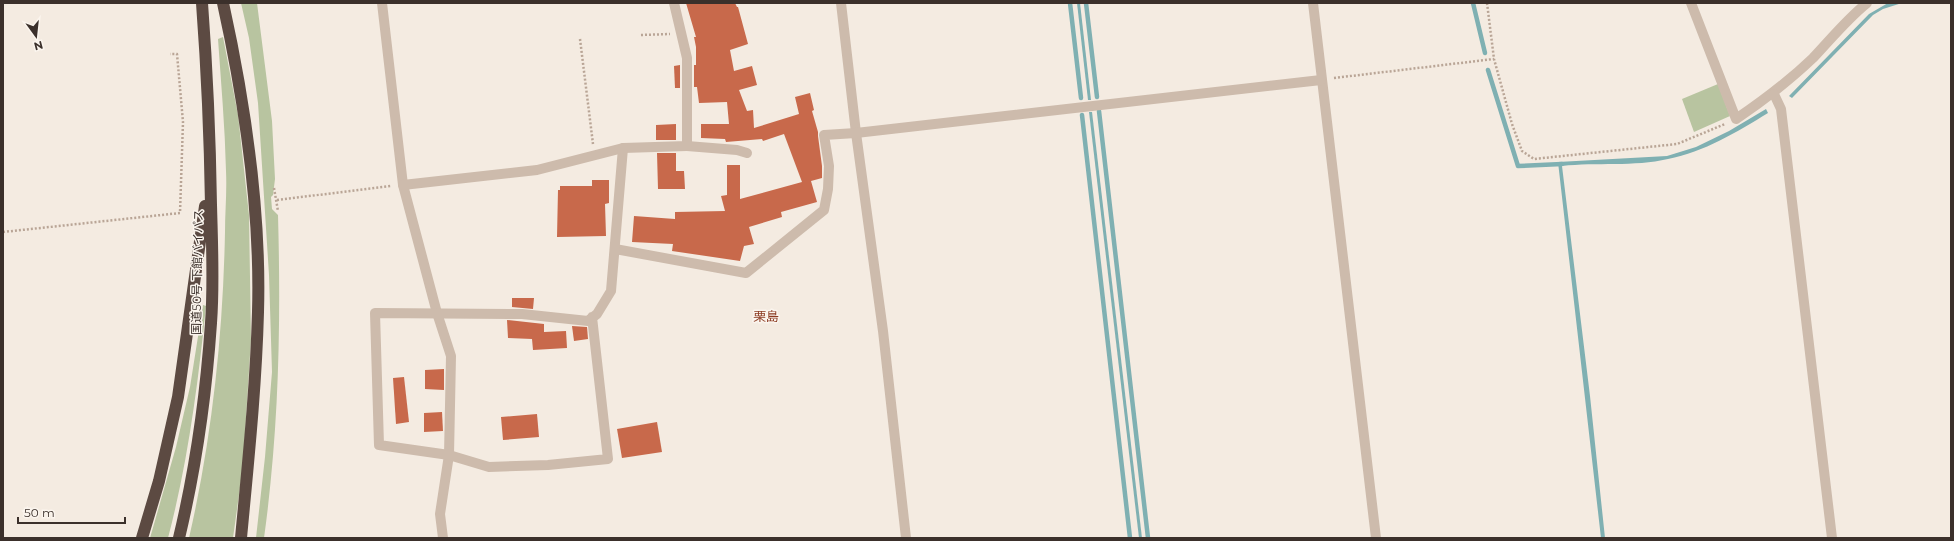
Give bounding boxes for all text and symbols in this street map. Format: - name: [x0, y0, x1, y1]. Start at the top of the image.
- north arrow: [16, 16, 56, 56]
- text: N: [32, 38, 45, 54]
- street label: 国道50号 下館バイパス: [188, 209, 206, 335]
- district label: 栗島: [753, 308, 779, 324]
- scale bar: [18, 499, 125, 525]
- text: 50 m: [24, 505, 55, 520]

